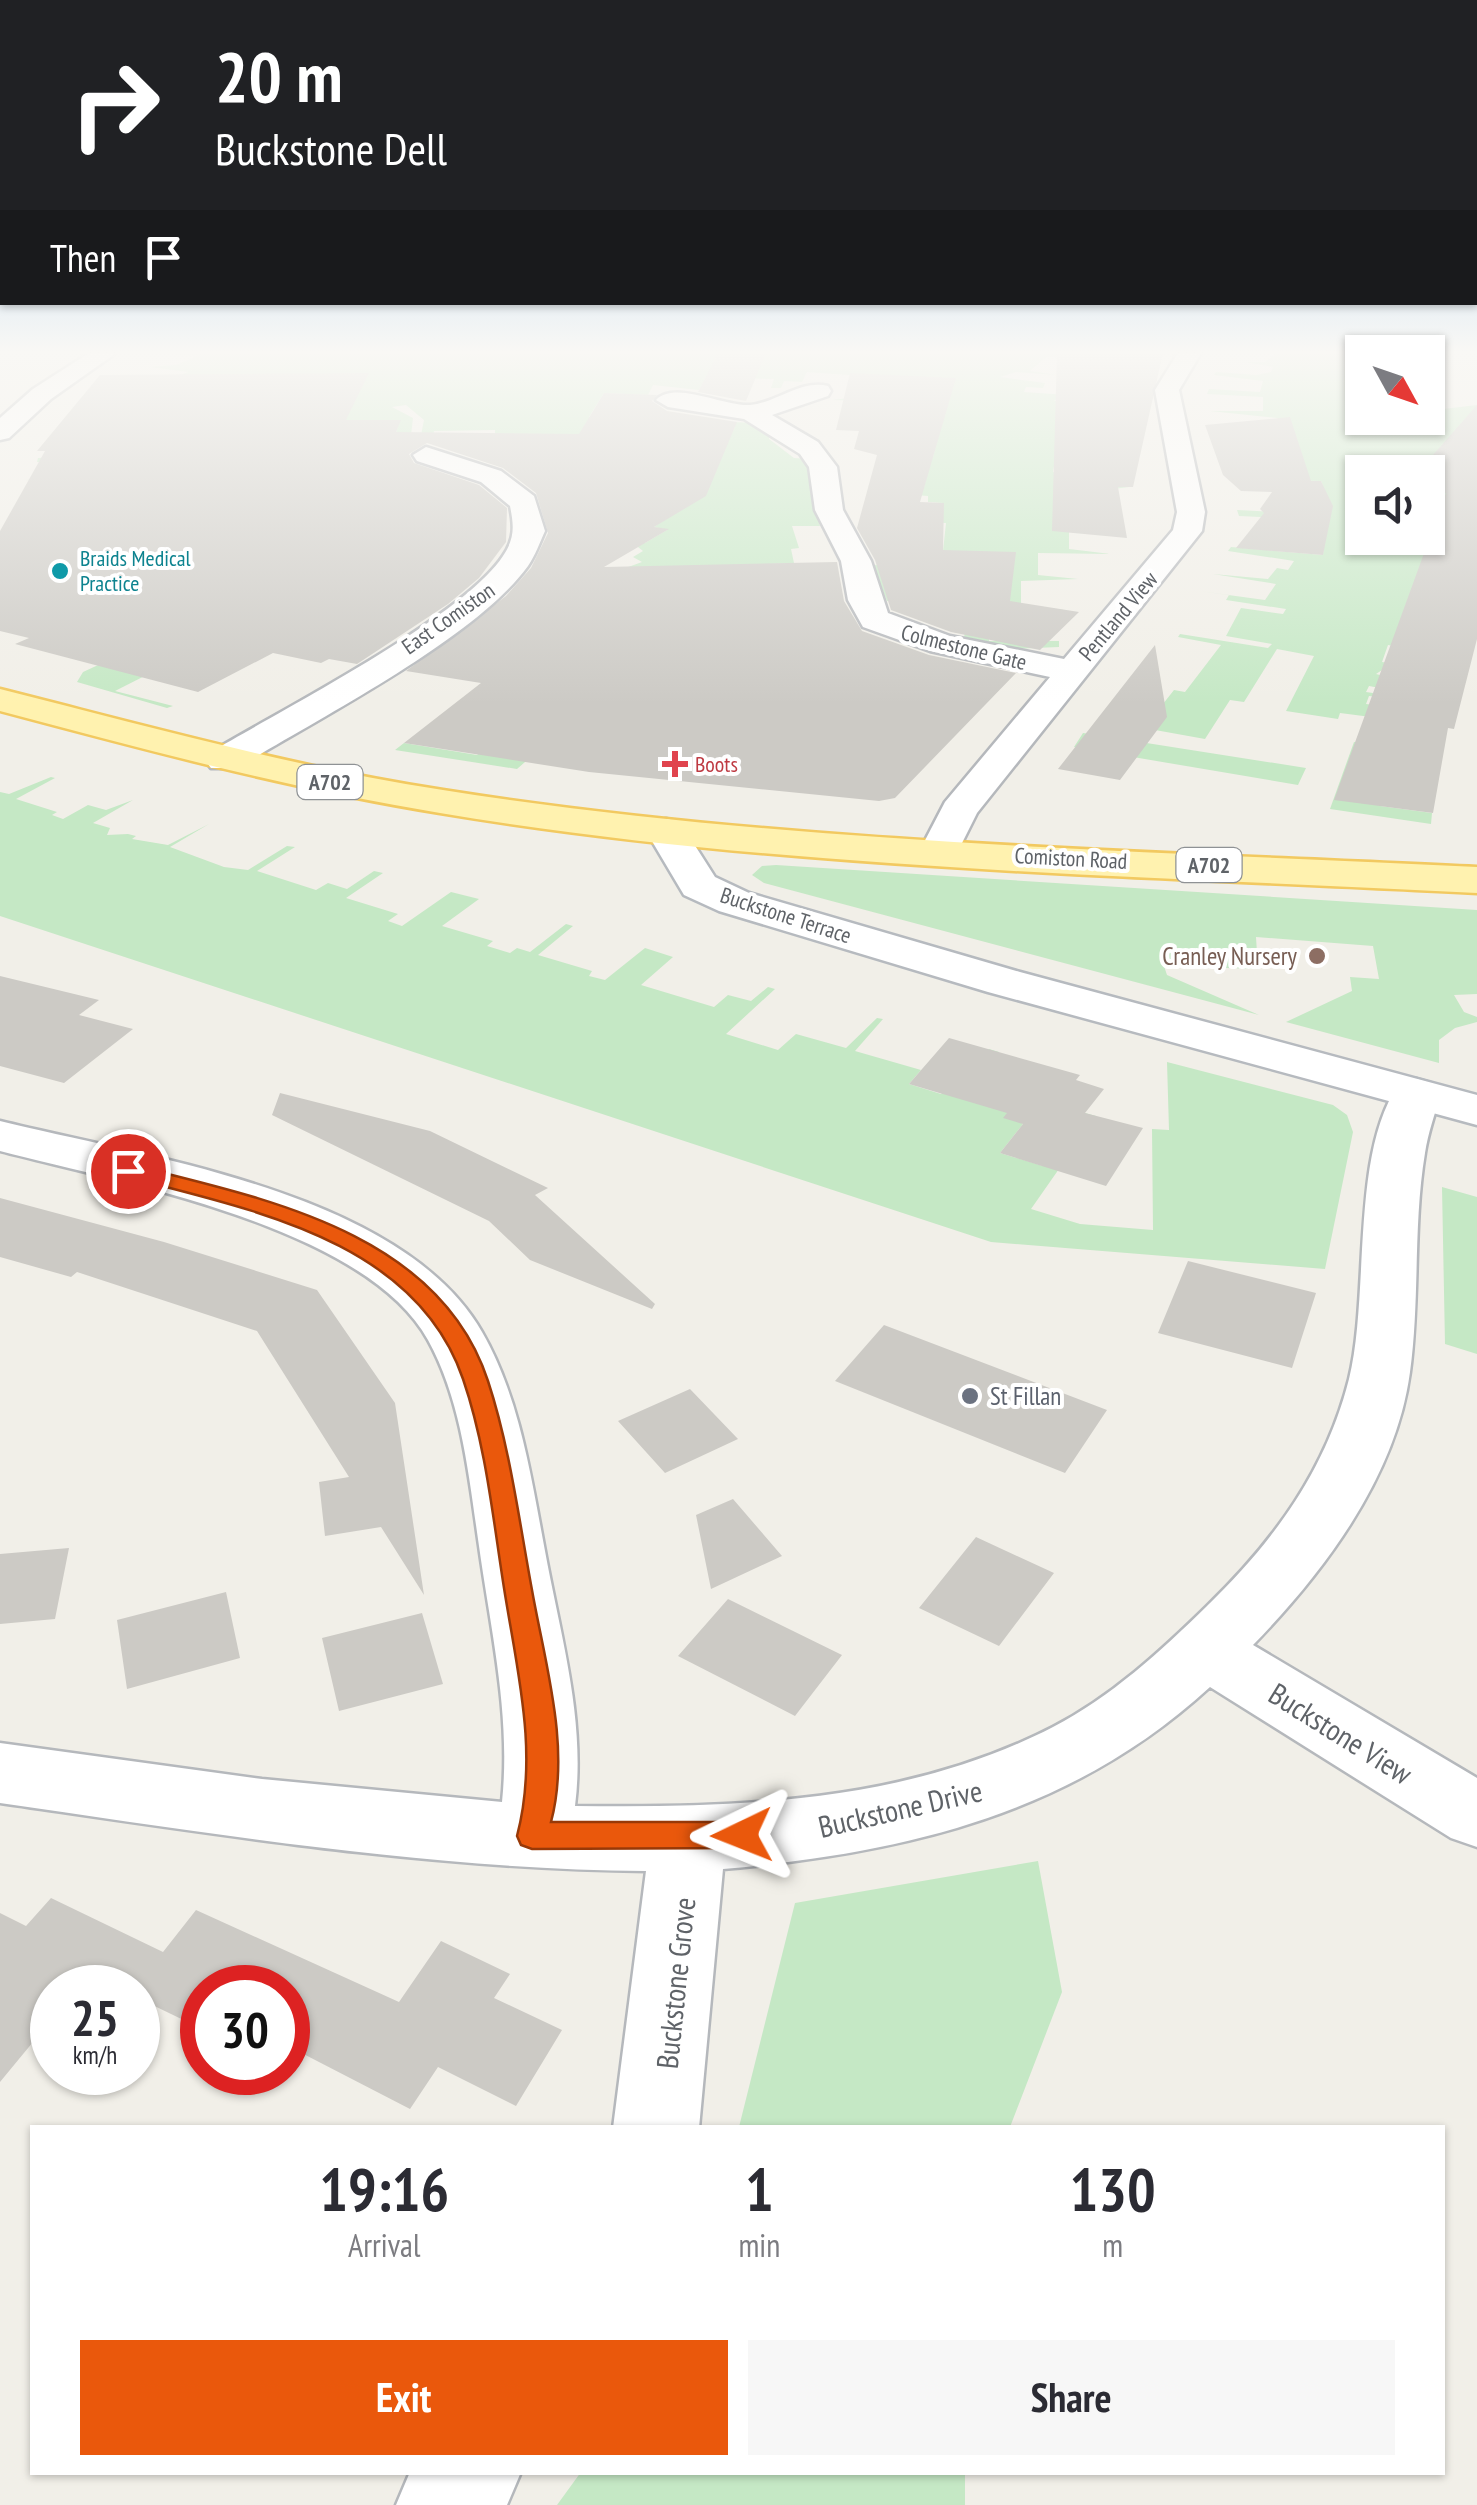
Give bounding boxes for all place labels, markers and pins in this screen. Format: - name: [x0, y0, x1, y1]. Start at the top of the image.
- place label: Braids Medical Practice: [80, 544, 192, 597]
- marker: Braids Medical Practice: [49, 560, 71, 582]
- place label: Boots: [695, 750, 738, 778]
- marker: Boots: [664, 753, 686, 775]
- place label: Cranley Nursery: [1162, 940, 1298, 972]
- marker: Cranley Nursery: [1306, 945, 1328, 967]
- pin: [86, 1129, 171, 1214]
- place label: St Fillan: [990, 1380, 1061, 1412]
- marker: St Fillan: [959, 1385, 981, 1407]

